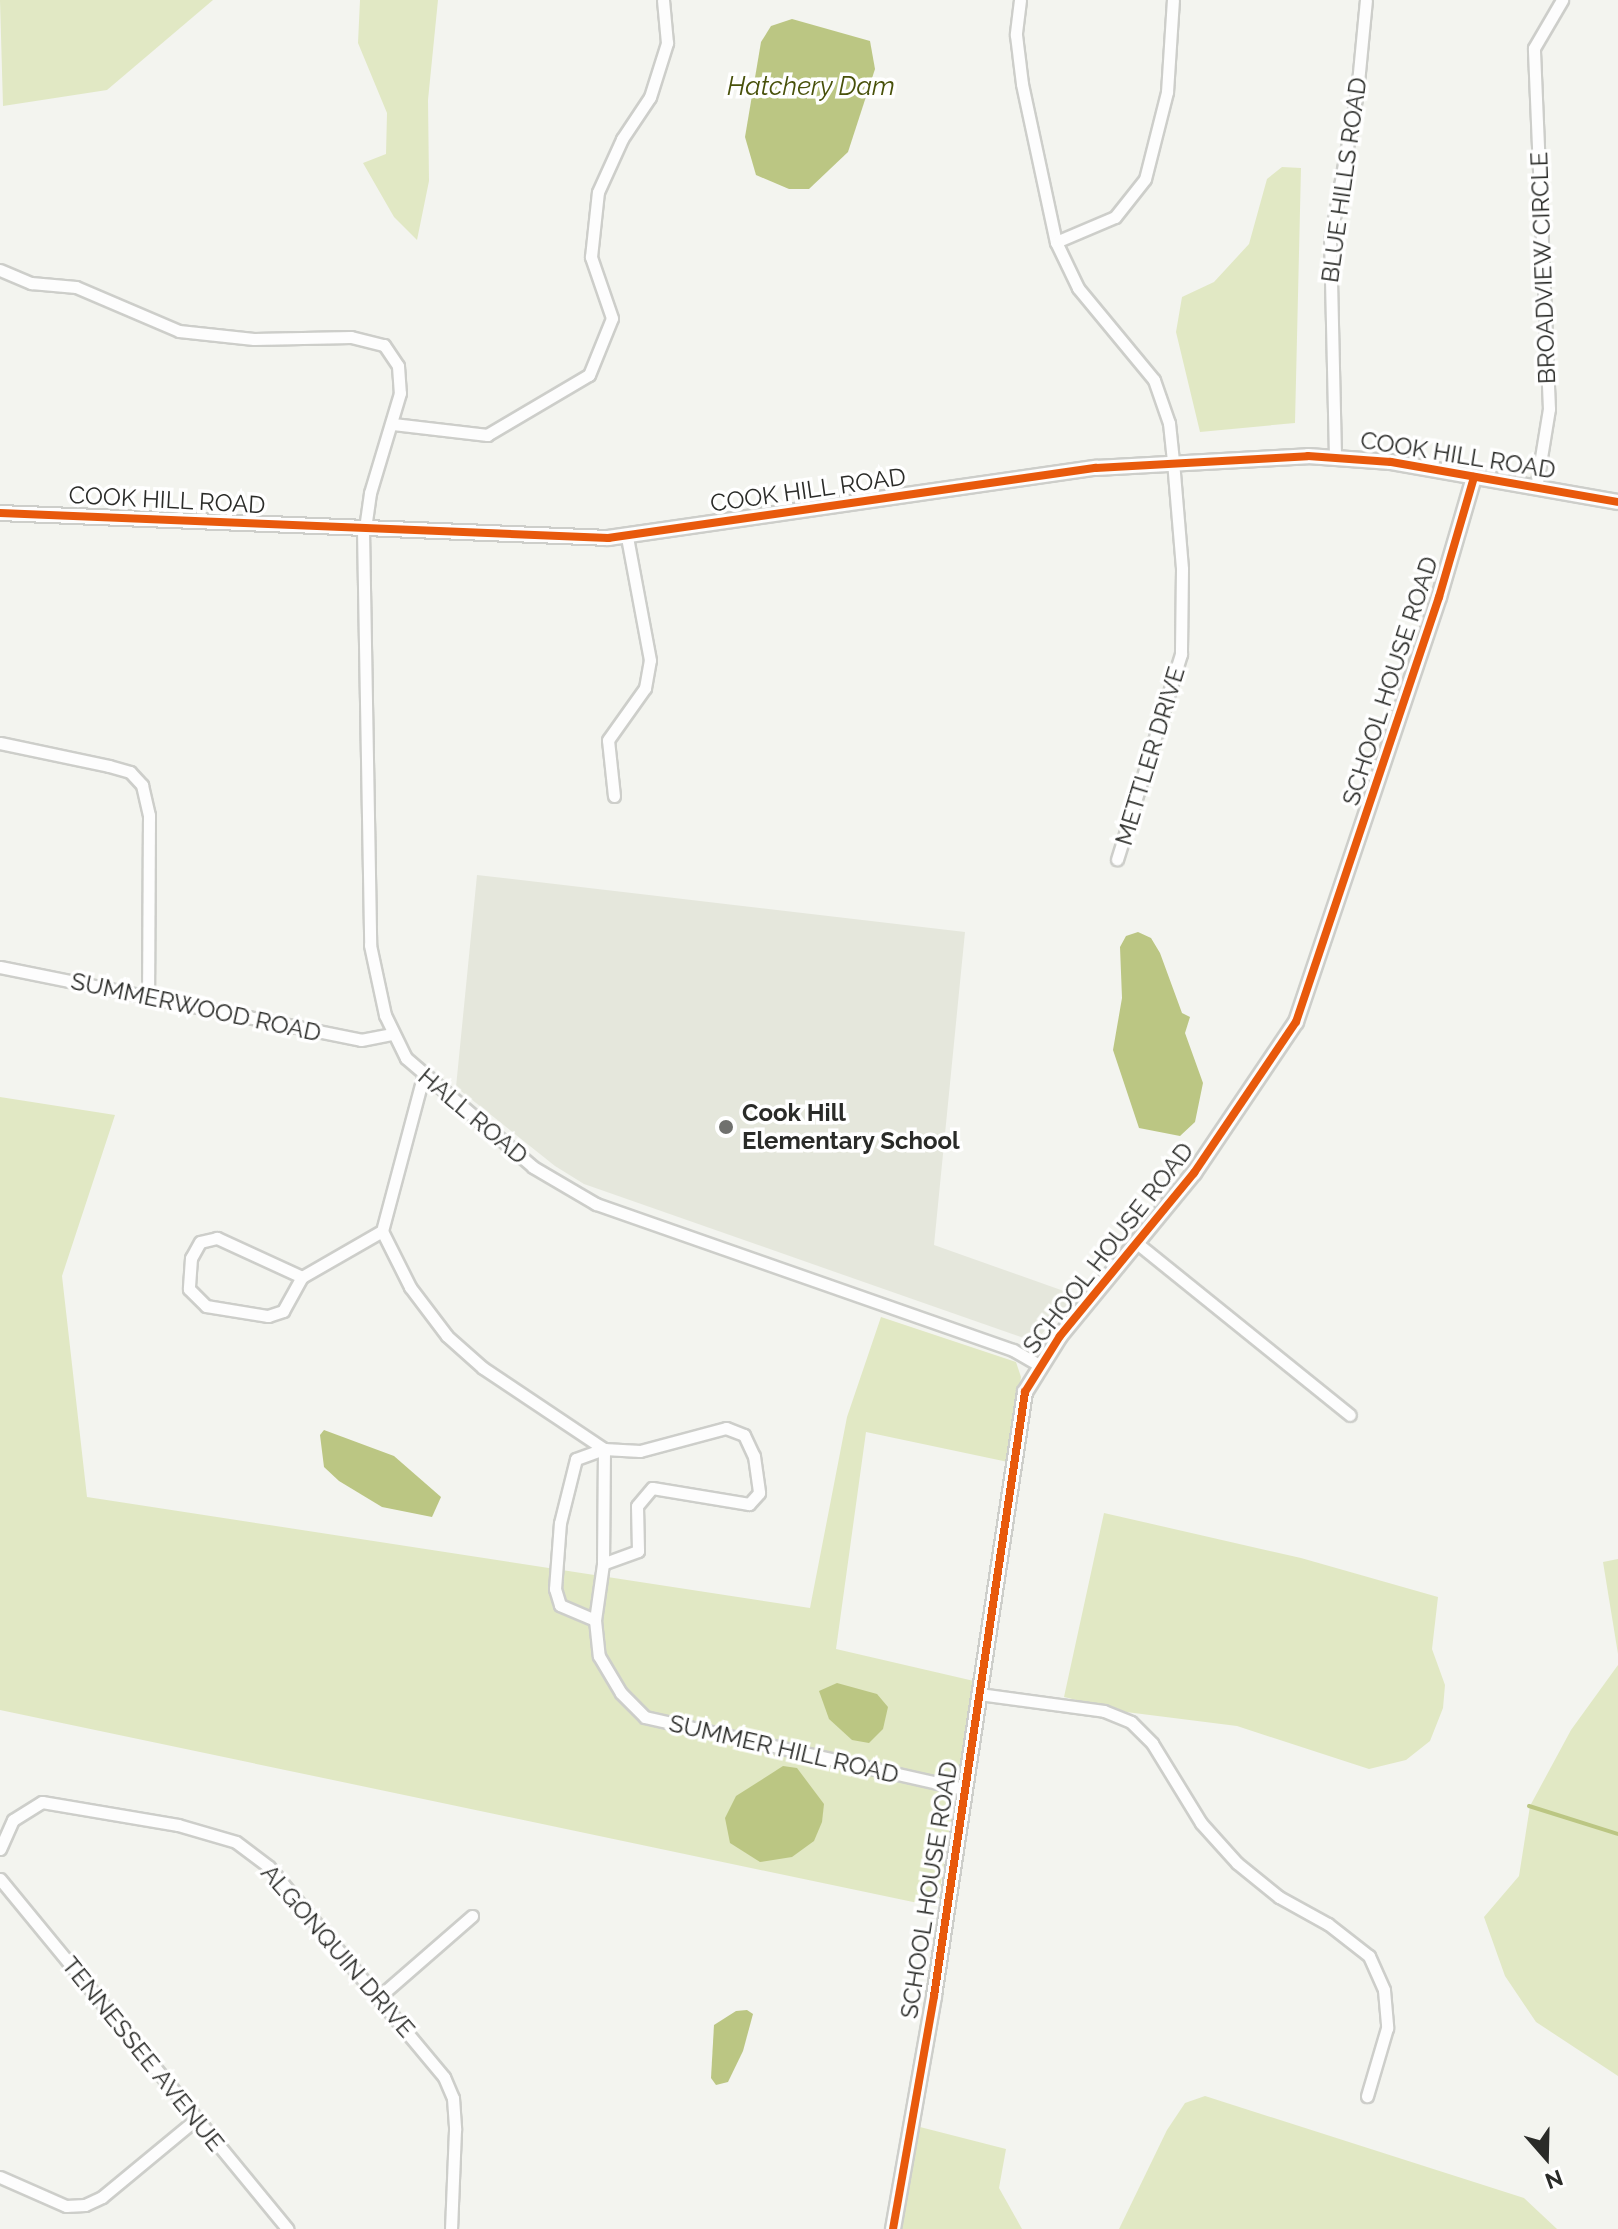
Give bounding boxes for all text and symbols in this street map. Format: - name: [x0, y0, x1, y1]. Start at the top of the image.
- water label: Hatchery Dam: [727, 71, 895, 103]
- street label: BLUE HILLS ROAD: [1315, 76, 1373, 284]
- street label: BROADVIEW CIRCLE: [1525, 151, 1561, 385]
- street label: COOK HILL ROAD: [1358, 425, 1558, 485]
- street label: COOK HILL ROAD: [708, 462, 908, 518]
- street label: COOK HILL ROAD: [67, 480, 267, 520]
- street label: SCHOOL HOUSE ROAD: [1336, 553, 1444, 809]
- street label: METTLER DRIVE: [1109, 663, 1191, 849]
- street label: SUMMERWOOD ROAD: [68, 966, 324, 1048]
- street label: HALL ROAD: [412, 1062, 534, 1170]
- place label: Cook Hill Elementary School: [742, 1099, 960, 1155]
- marker: Cook Hill Elementary School: [717, 1118, 735, 1136]
- street label: SCHOOL HOUSE ROAD: [1016, 1136, 1200, 1360]
- street label: SUMMER HILL ROAD: [666, 1708, 902, 1790]
- street label: SCHOOL HOUSE ROAD: [894, 1759, 964, 2021]
- street label: ALGONQUIN DRIVE: [255, 1859, 421, 2043]
- street label: TENNESSEE AVENUE: [56, 1951, 230, 2157]
- north arrow: [1506, 2117, 1586, 2197]
- text: N: [1542, 2164, 1567, 2195]

